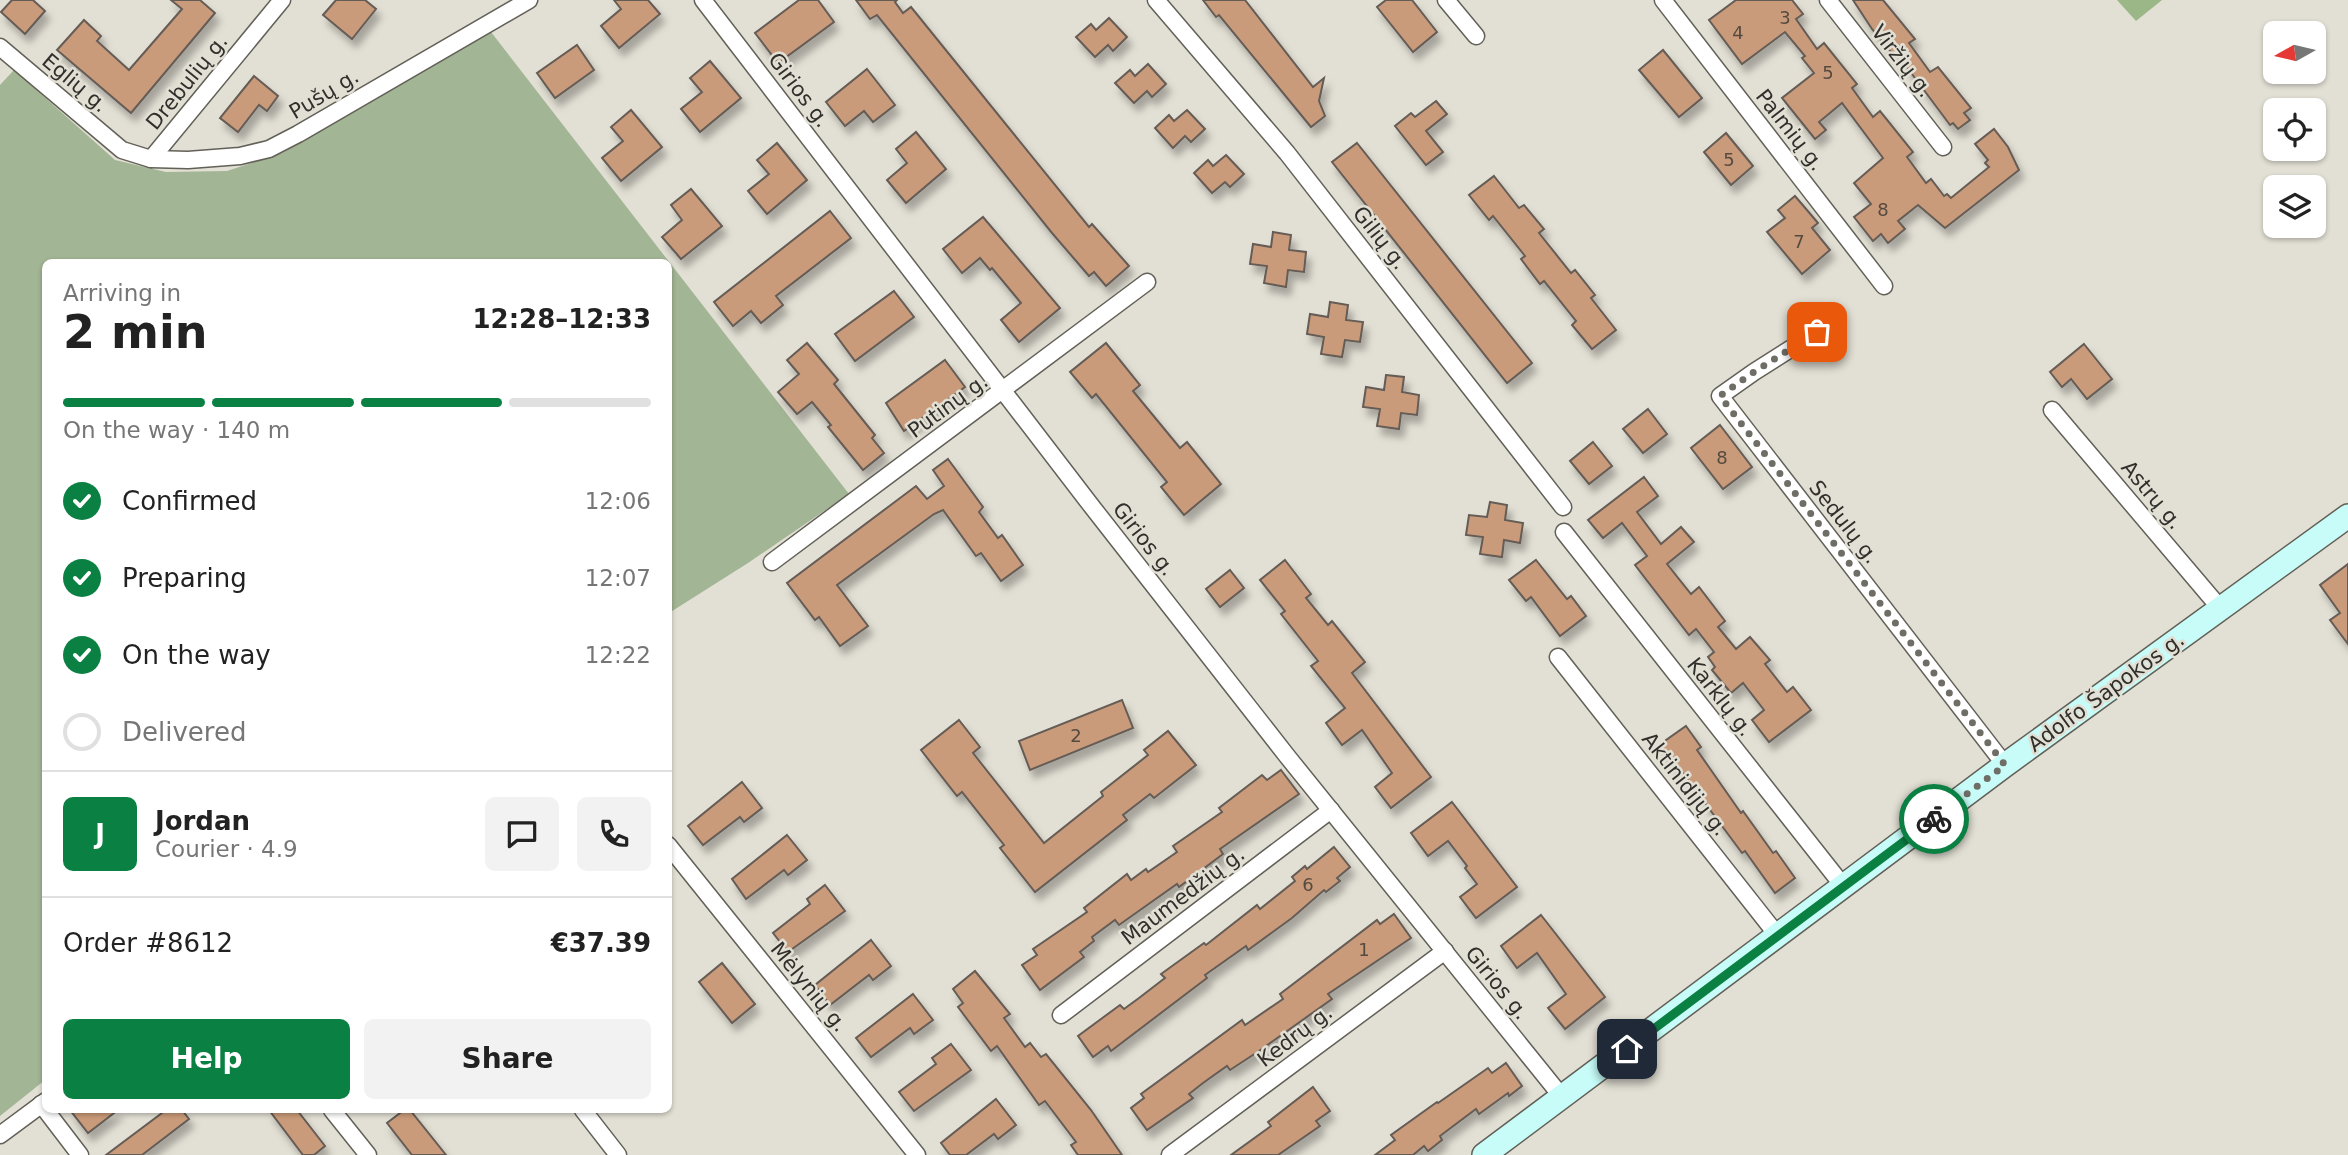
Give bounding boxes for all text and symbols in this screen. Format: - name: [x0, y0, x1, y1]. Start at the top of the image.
- house number: 3: [1779, 7, 1791, 28]
- street label: Viržių g.: [1866, 20, 1938, 102]
- north arrow: [2263, 21, 2326, 84]
- map controls: [2263, 21, 2326, 238]
- house number: 4: [1732, 22, 1744, 43]
- street label: Drebulių g.: [141, 30, 233, 134]
- street label: Girios g.: [763, 48, 835, 132]
- street label: Eglių g.: [37, 49, 113, 117]
- house number: 5: [1822, 62, 1834, 83]
- street label: Pušų g.: [285, 64, 363, 124]
- street label: Palmių g.: [1751, 85, 1829, 175]
- button: locate: [2263, 98, 2326, 161]
- house number: 5: [1723, 149, 1735, 170]
- button: layers: [2263, 175, 2326, 238]
- house number: 8: [1877, 199, 1889, 220]
- street label: Gilių g.: [1348, 202, 1412, 274]
- house number: 7: [1793, 231, 1805, 252]
- text: Arriving in: [63, 280, 181, 306]
- pin: [1787, 302, 1847, 362]
- text: 12:28–12:33: [472, 304, 651, 334]
- text: 2 min: [63, 305, 207, 359]
- icon: bag: [1798, 313, 1836, 351]
- street label: Putinų g.: [903, 369, 993, 443]
- text: On the way · 140 m: [63, 417, 290, 443]
- house number: 8: [1716, 447, 1728, 468]
- street label: Astrų g.: [2116, 456, 2188, 534]
- street label: Sedulų g.: [1804, 476, 1884, 568]
- icon: check: [63, 482, 101, 520]
- text: Confirmed: [122, 486, 257, 516]
- text: 12:06: [585, 488, 651, 514]
- street label: Girios g.: [1108, 497, 1180, 581]
- icon: check: [63, 559, 101, 597]
- text: Preparing: [122, 563, 247, 593]
- text: 12:07: [585, 565, 651, 591]
- street label: Adolfo Šapokos g.: [2023, 626, 2189, 757]
- icon: check: [63, 636, 101, 674]
- text: On the way: [122, 640, 271, 670]
- text: 12:22: [585, 642, 651, 668]
- street label: Karklų g.: [1682, 653, 1758, 741]
- text: Delivered: [122, 717, 246, 747]
- house number: 2: [1070, 725, 1082, 746]
- street label: Aktinidijų g.: [1637, 727, 1733, 841]
- courier: [1899, 784, 1969, 854]
- button: chat: [485, 797, 559, 871]
- button: phone: [577, 797, 651, 871]
- icon: bike: [1915, 800, 1953, 838]
- text: Jordan: [155, 806, 250, 836]
- text: J: [95, 819, 105, 849]
- text: Courier · 4.9: [155, 836, 298, 862]
- street label: Maumedžių g.: [1117, 842, 1249, 950]
- house number: 6: [1302, 874, 1314, 895]
- text: Order #8612: [63, 928, 233, 958]
- text: €37.39: [551, 928, 651, 958]
- street label: Mėlynių g.: [766, 937, 852, 1037]
- house number: 1: [1358, 939, 1370, 960]
- street label: Girios g.: [1460, 942, 1534, 1024]
- street label: Kedrų g.: [1253, 1000, 1337, 1072]
- button: Help: [63, 1019, 350, 1099]
- button: Share: [364, 1019, 651, 1099]
- pin: [1597, 1019, 1657, 1079]
- icon: home: [1608, 1030, 1646, 1068]

